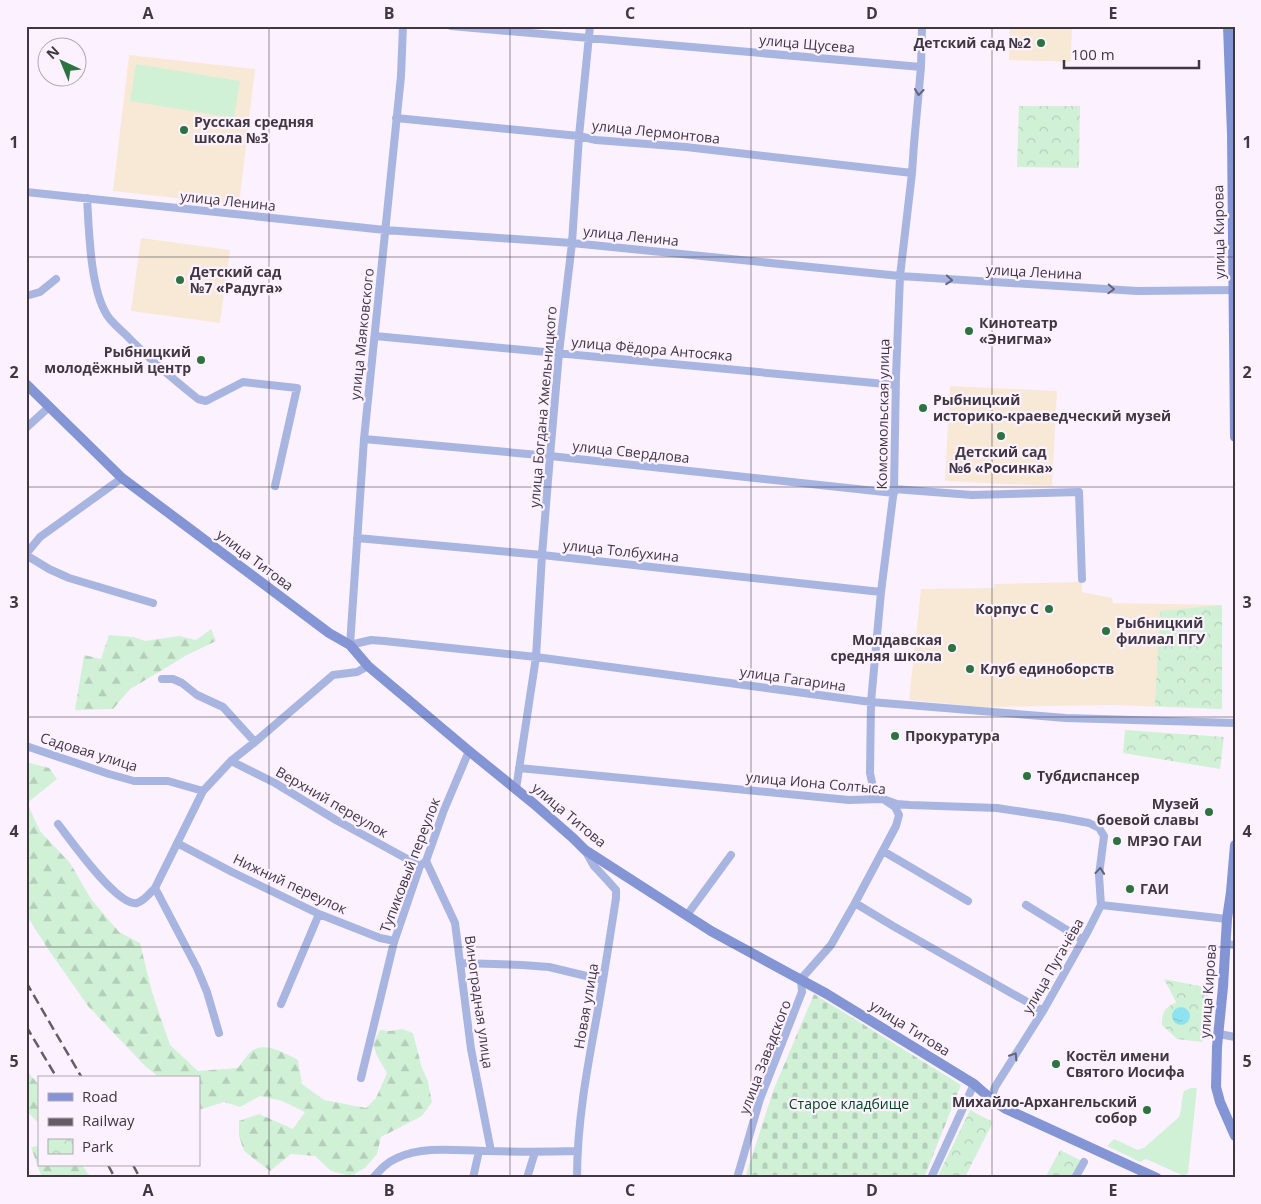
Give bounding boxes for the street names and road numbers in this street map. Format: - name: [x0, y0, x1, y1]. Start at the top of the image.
- street label: улица Щусева: [758, 30, 856, 57]
- street label: улица Лермонтова: [591, 115, 721, 148]
- street label: улица Кирова: [1208, 185, 1229, 279]
- street label: улица Ленина: [179, 186, 277, 215]
- street label: улица Ленина: [582, 221, 680, 250]
- street label: улица Ленина: [985, 259, 1083, 284]
- street label: улица Маяковского: [345, 267, 378, 401]
- street label: улица Богдана Хмельницкого: [524, 305, 561, 509]
- street label: улица Фёдора Антосяка: [571, 332, 733, 365]
- street label: Комсомольская улица: [872, 338, 893, 490]
- street label: улица Свердлова: [572, 436, 691, 467]
- street label: улица Титова: [213, 524, 298, 595]
- street label: улица Толбухина: [562, 535, 680, 566]
- street label: улица Гагарина: [739, 662, 847, 695]
- street label: Садовая улица: [38, 728, 140, 775]
- street label: Верхний переулок: [273, 762, 393, 842]
- street label: улица Иона Солтыса: [745, 767, 887, 798]
- street label: улица Титова: [528, 778, 610, 851]
- street label: Тупиковый переулок: [375, 794, 444, 935]
- street label: Нижний переулок: [230, 849, 351, 919]
- street label: улица Пугачёва: [1018, 915, 1088, 1017]
- street label: Виноградная улица: [461, 934, 498, 1070]
- street label: улица Кирова: [1195, 943, 1220, 1039]
- street label: Новая улица: [569, 962, 602, 1050]
- street label: улица Титова: [866, 995, 954, 1060]
- street label: улица Завадского: [734, 997, 795, 1117]

